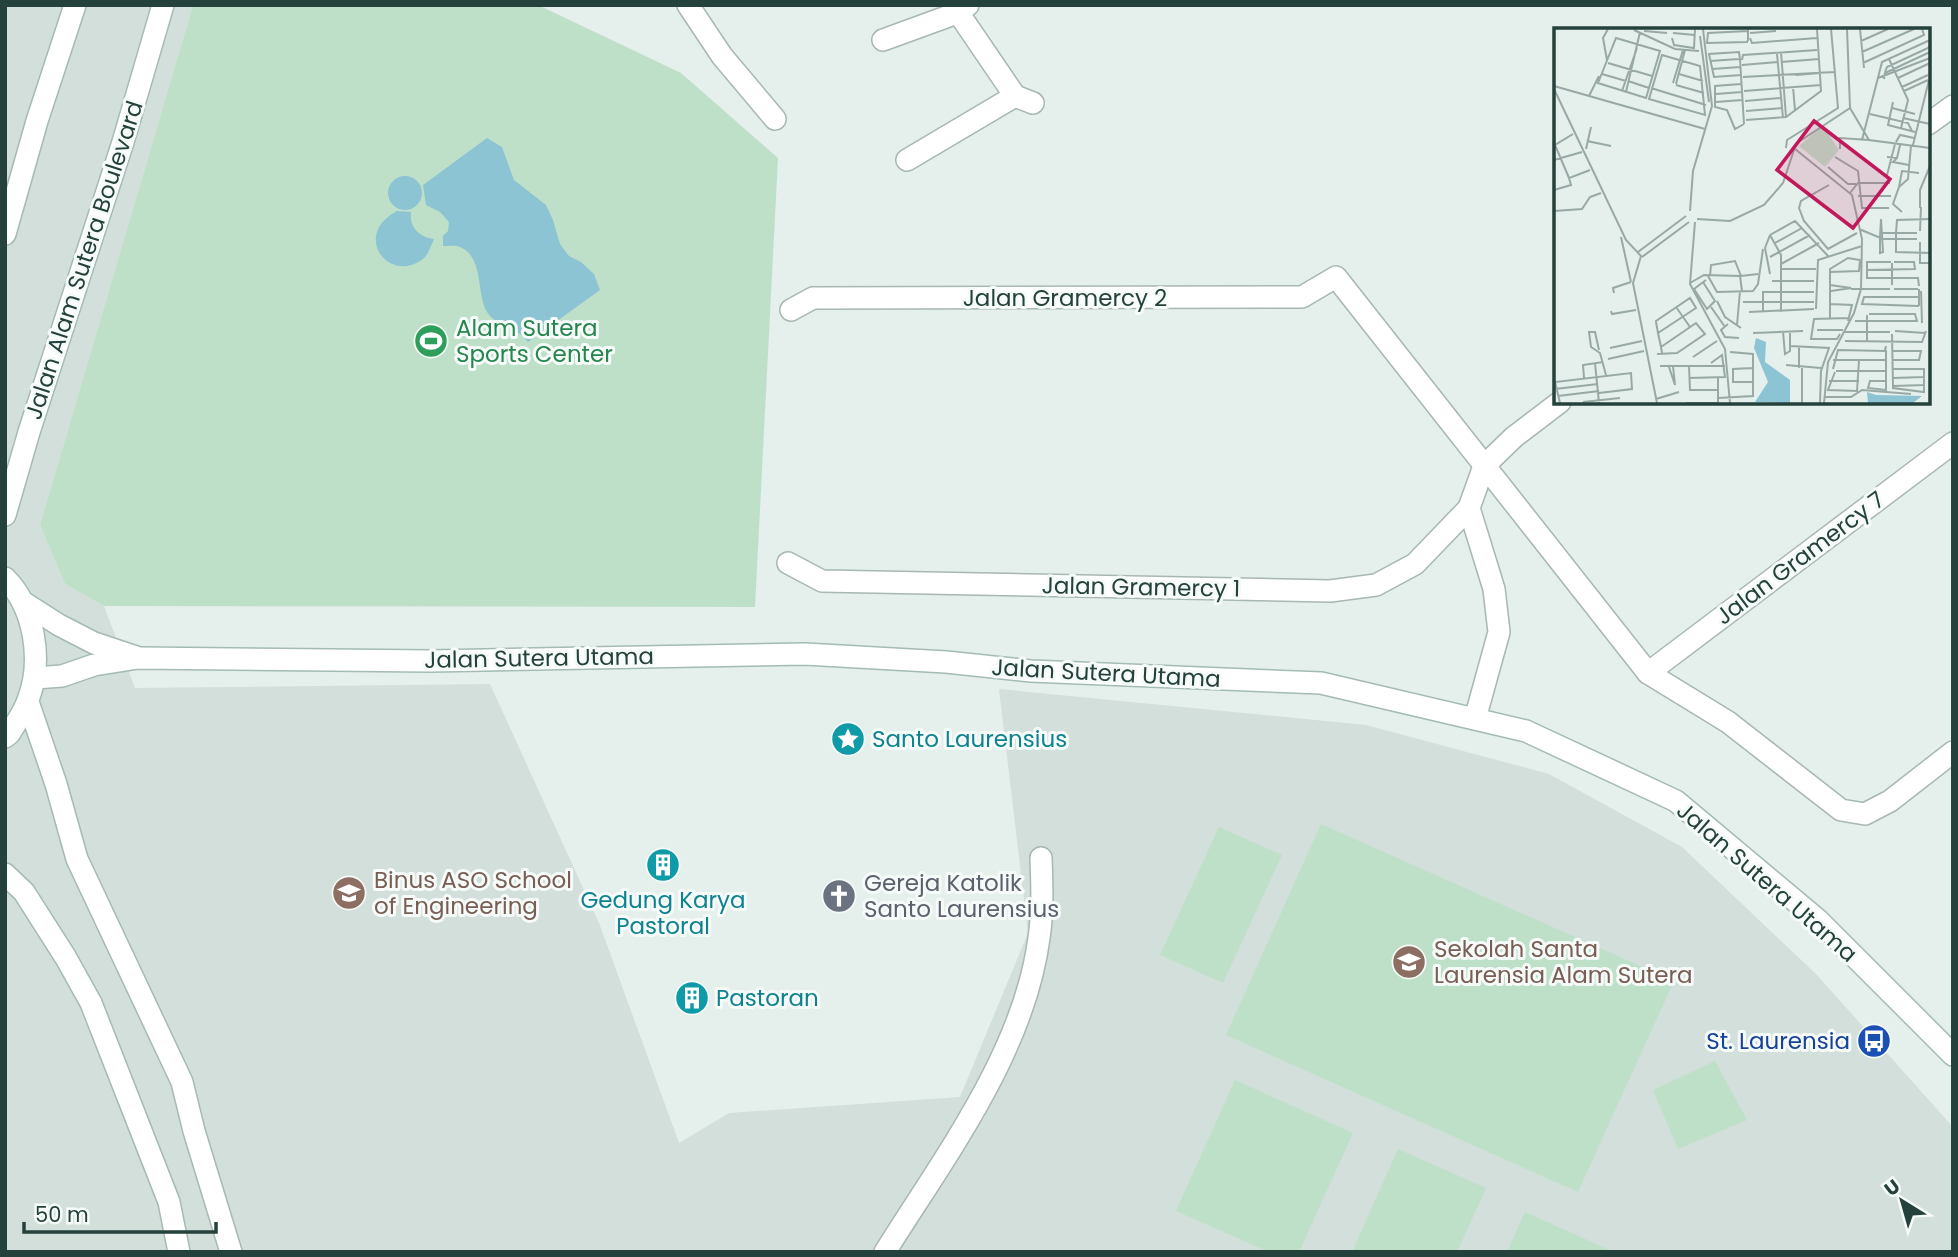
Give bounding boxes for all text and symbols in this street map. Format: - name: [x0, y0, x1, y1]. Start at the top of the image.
- inset map: [1554, 28, 1930, 404]
- street label: Jalan Alam Sutera Boulevard: [17, 96, 151, 424]
- street label: Jalan Gramercy 2: [963, 282, 1167, 314]
- place label: Alam Sutera Sports Center: [456, 312, 613, 370]
- sports icon: Alam Sutera Sports Center: [412, 322, 450, 360]
- street label: Jalan Gramercy 7: [1709, 484, 1891, 632]
- street label: Jalan Gramercy 1: [1041, 569, 1241, 605]
- street label: Jalan Sutera Utama: [424, 640, 654, 676]
- street label: Jalan Sutera Utama: [991, 651, 1221, 695]
- place icon: Santo Laurensius: [829, 720, 867, 758]
- place label: Santo Laurensius: [872, 723, 1067, 755]
- street label: Jalan Sutera Utama: [1670, 795, 1864, 969]
- building icon: Gedung Karya Pastoral: [644, 846, 682, 884]
- place label: Binus ASO School of Engineering: [374, 864, 572, 922]
- place label: Gereja Katolik Santo Laurensius: [864, 867, 1059, 925]
- school or university icon: Binus ASO School of Engineering: [330, 874, 368, 912]
- church icon: Gereja Katolik Santo Laurensius: [820, 877, 858, 915]
- place label: Gedung Karya Pastoral: [580, 884, 746, 942]
- place label: Sekolah Santa Laurensia Alam Sutera: [1434, 933, 1693, 991]
- school or university icon: Sekolah Santa Laurensia Alam Sutera: [1390, 943, 1428, 981]
- building icon: Pastoran: [673, 979, 711, 1017]
- place label: Pastoran: [716, 982, 819, 1014]
- bus stop icon: St. Laurensia: [1855, 1022, 1893, 1060]
- place label: St. Laurensia: [1706, 1025, 1850, 1057]
- north arrow: [1867, 1166, 1937, 1236]
- text: U: [1879, 1173, 1906, 1203]
- scale bar: [24, 1190, 217, 1234]
- text: 50 m: [35, 1200, 89, 1229]

